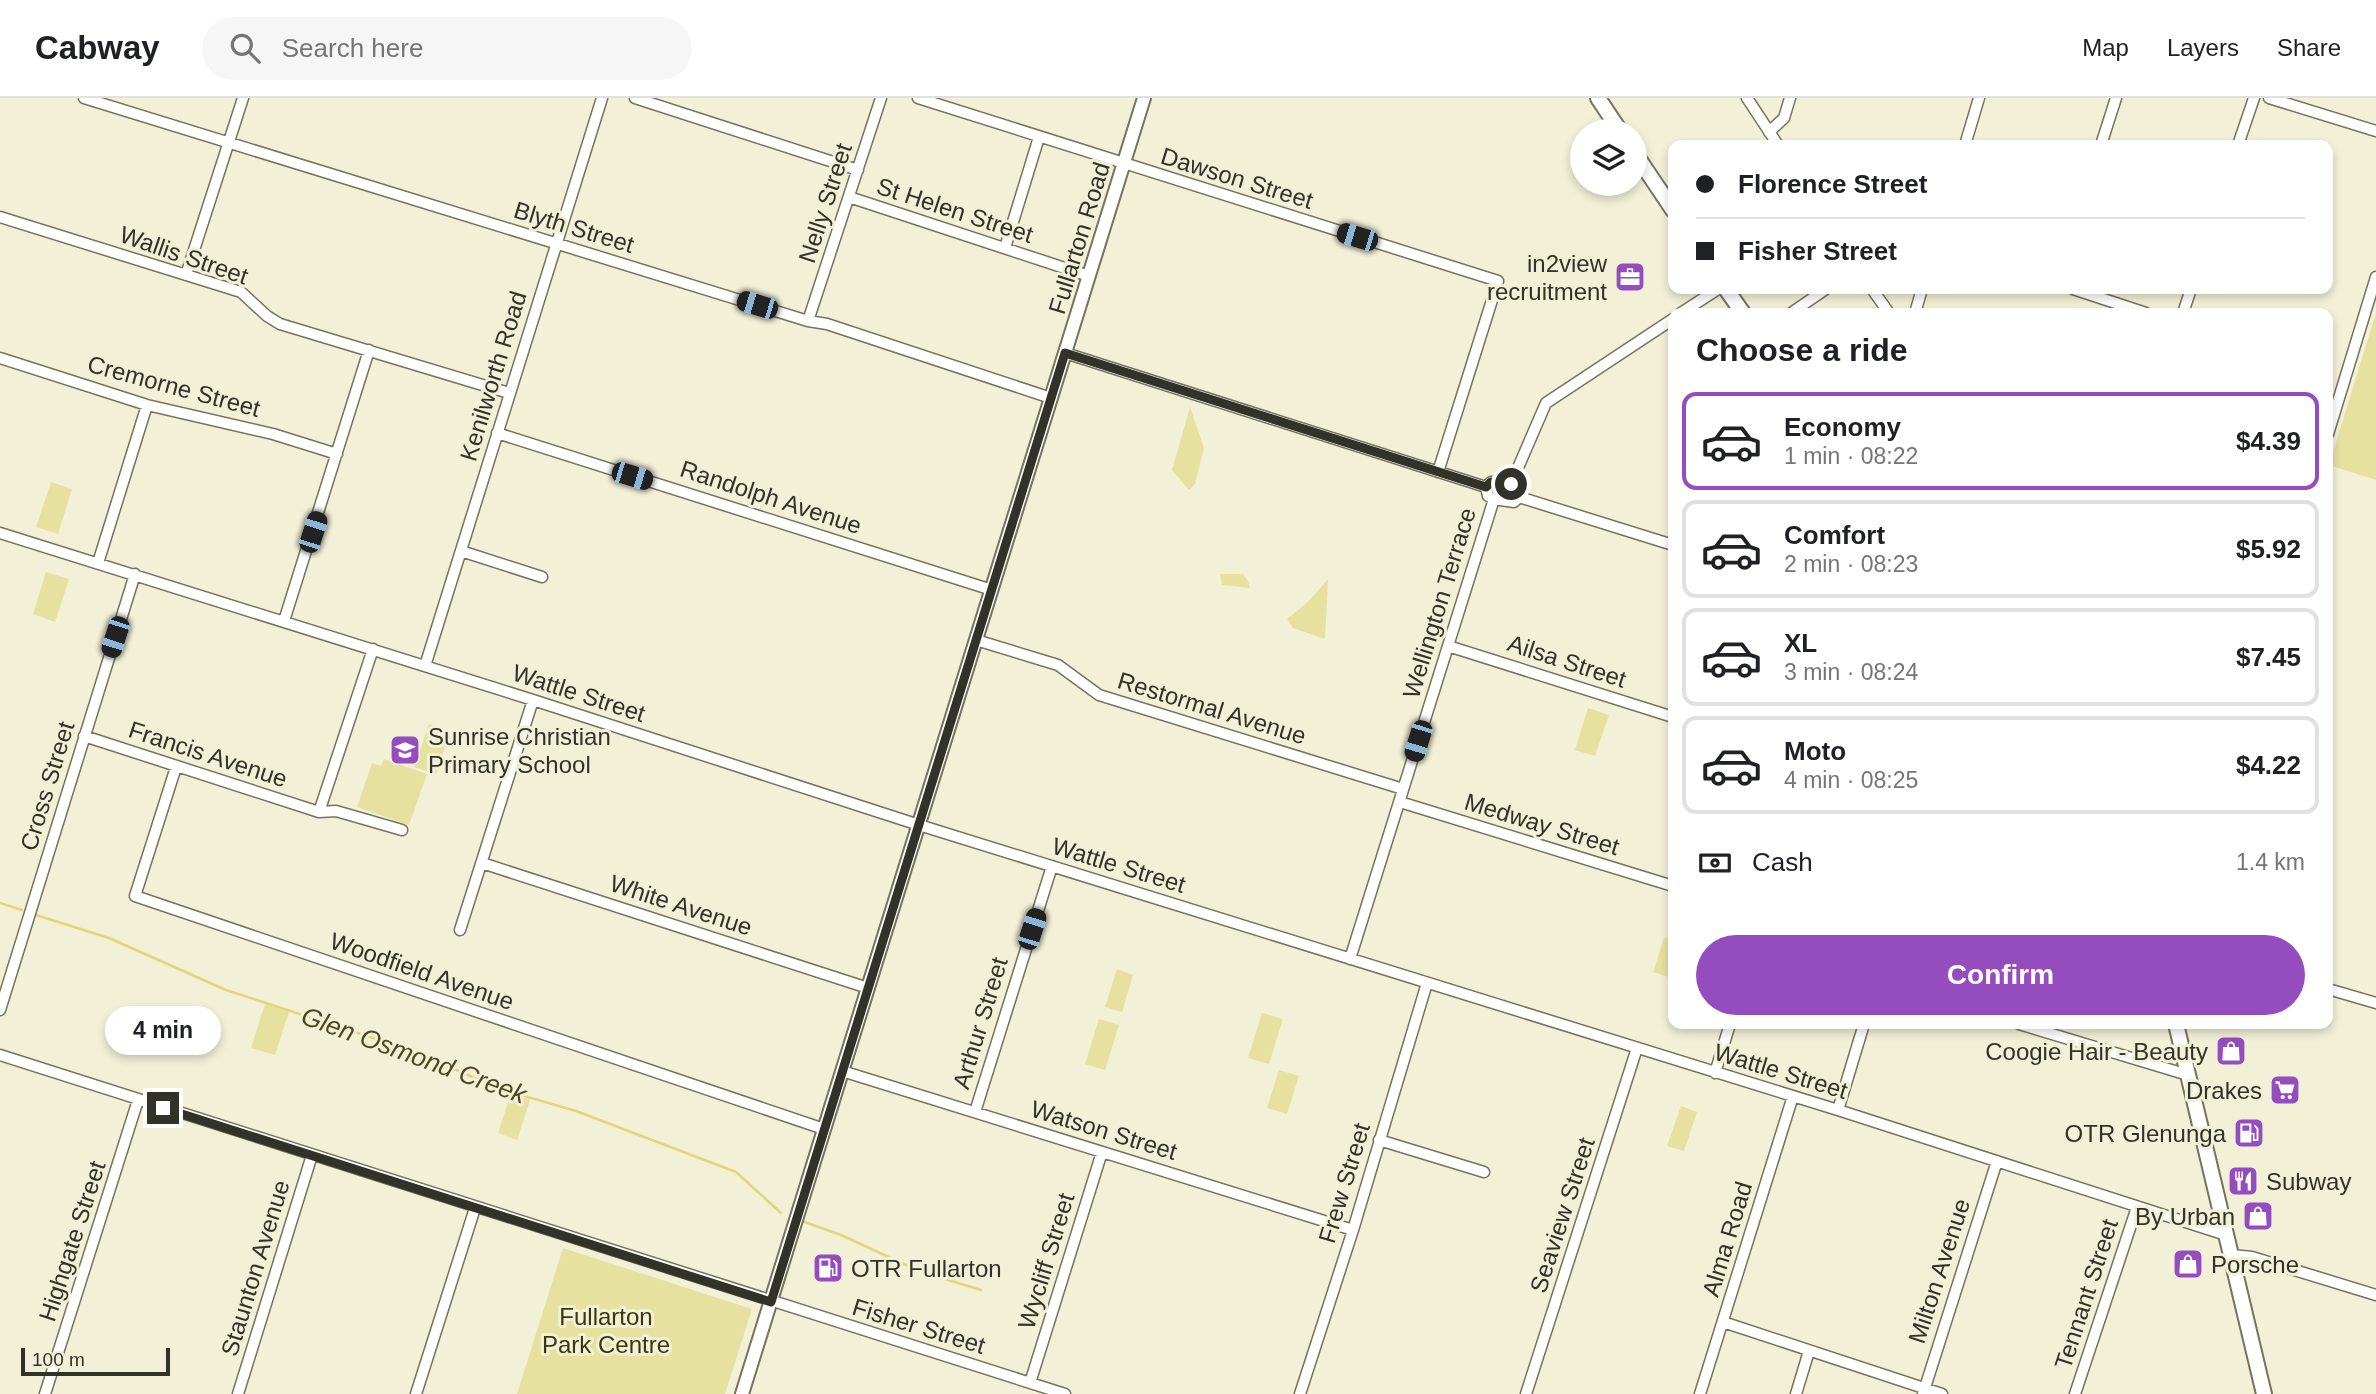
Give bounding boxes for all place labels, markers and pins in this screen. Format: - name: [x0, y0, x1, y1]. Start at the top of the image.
- place label: in2view recruitment: [1487, 250, 1608, 305]
- office icon: in2view recruitment: [1613, 260, 1647, 294]
- place label: Sunrise Christian Primary School: [428, 723, 611, 778]
- school or university icon: Sunrise Christian Primary School: [388, 733, 422, 767]
- shop icon: Coogie Hair - Beauty: [2214, 1034, 2248, 1068]
- place label: Coogie Hair - Beauty: [1985, 1038, 2208, 1065]
- supermarket icon: Drakes: [2268, 1073, 2302, 1107]
- place label: Drakes: [2186, 1077, 2262, 1104]
- fuel station icon: OTR Glenunga: [2232, 1116, 2266, 1150]
- place label: OTR Glenunga: [2065, 1120, 2227, 1147]
- restaurant icon: Subway: [2226, 1164, 2260, 1198]
- place label: Subway: [2266, 1168, 2351, 1195]
- shop icon: By Urban: [2241, 1199, 2275, 1233]
- place label: By Urban: [2135, 1203, 2235, 1230]
- shop icon: Porsche: [2171, 1247, 2205, 1281]
- fuel station icon: OTR Fullarton: [811, 1251, 845, 1285]
- place label: Porsche: [2211, 1251, 2299, 1278]
- place label: OTR Fullarton: [851, 1255, 1002, 1282]

